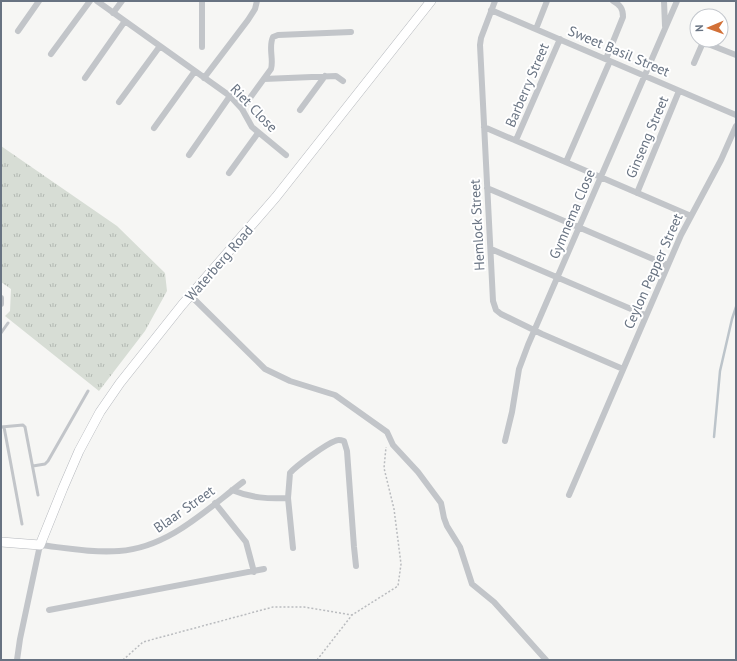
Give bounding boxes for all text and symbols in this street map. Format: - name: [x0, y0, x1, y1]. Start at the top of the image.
- north arrow: [689, 8, 729, 48]
- street label: Sweet Basil Street: [566, 22, 673, 81]
- text: N: [692, 24, 706, 32]
- street label: Barberry Street: [501, 40, 553, 130]
- street label: Riet Close: [227, 80, 281, 136]
- street label: Ginseng Street: [622, 93, 673, 181]
- street label: Gymnema Close: [545, 166, 599, 262]
- street label: Hemlock Street: [466, 179, 488, 271]
- street label: Ceylon Pepper Street: [619, 210, 687, 332]
- street label: Waterberg Road: [181, 221, 257, 305]
- street label: Blaar Street: [150, 481, 218, 537]

